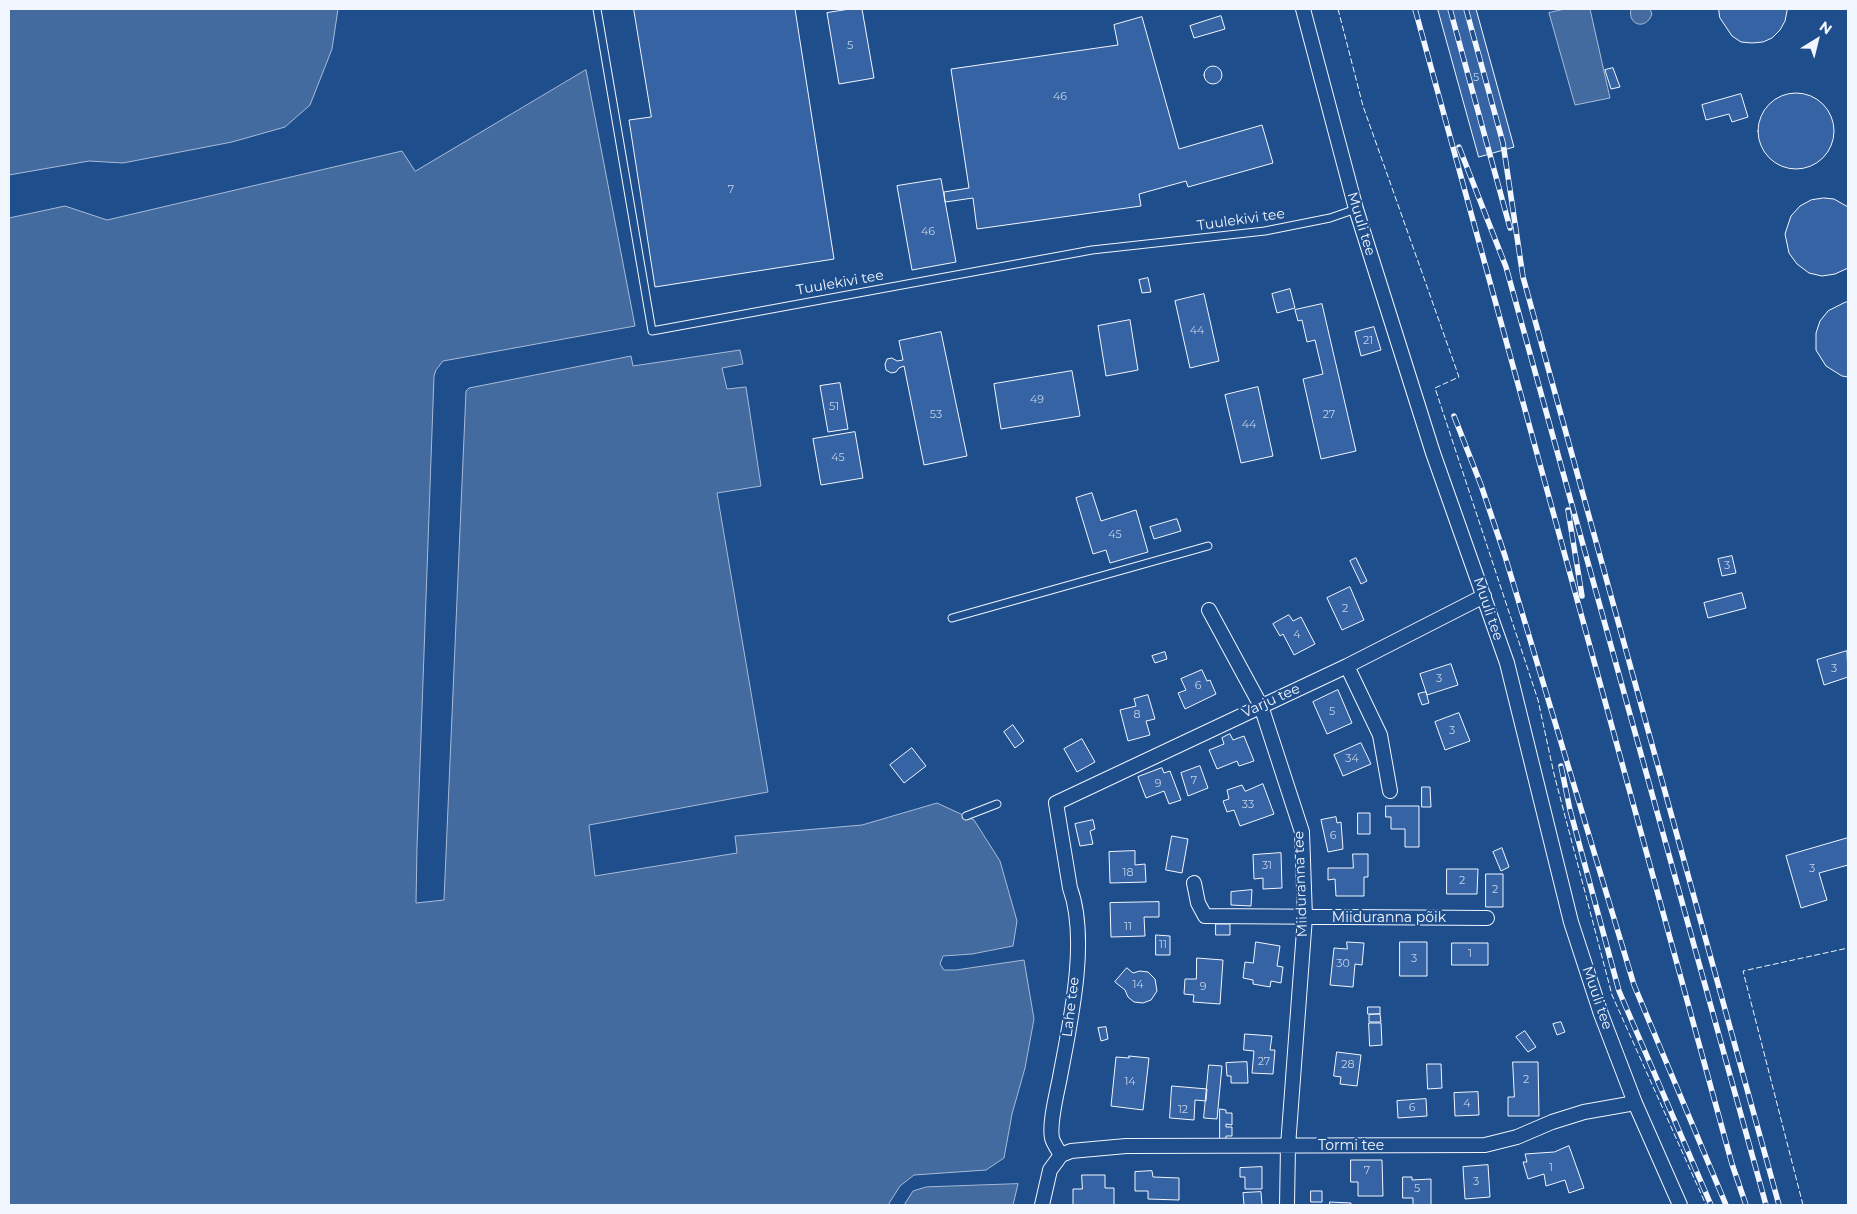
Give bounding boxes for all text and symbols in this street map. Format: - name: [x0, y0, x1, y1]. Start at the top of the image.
- north arrow: [1792, 15, 1842, 65]
- text: N: [1816, 17, 1836, 38]
- house number: 5: [847, 39, 853, 53]
- house number: 5: [1473, 71, 1479, 85]
- house number: 46: [1053, 90, 1067, 104]
- house number: 7: [728, 183, 734, 197]
- street label: Muuli tee: [1343, 190, 1379, 258]
- street label: Tuulekivi tee: [1196, 206, 1286, 234]
- house number: 46: [921, 225, 935, 239]
- street label: Tuulekivi tee: [795, 267, 885, 299]
- house number: 44: [1190, 324, 1204, 338]
- house number: 21: [1363, 334, 1373, 348]
- house number: 49: [1030, 393, 1044, 407]
- house number: 51: [829, 400, 839, 414]
- house number: 53: [930, 408, 942, 422]
- house number: 27: [1323, 408, 1335, 422]
- house number: 44: [1242, 418, 1256, 432]
- house number: 45: [831, 451, 845, 465]
- house number: 45: [1108, 528, 1122, 542]
- house number: 3: [1724, 559, 1730, 573]
- street label: Muuli tee: [1469, 575, 1507, 643]
- house number: 2: [1342, 602, 1348, 616]
- house number: 4: [1293, 628, 1301, 642]
- house number: 3: [1831, 662, 1837, 676]
- house number: 3: [1436, 672, 1442, 686]
- house number: 6: [1195, 679, 1201, 693]
- street label: Varju tee: [1239, 680, 1303, 722]
- house number: 5: [1329, 705, 1335, 719]
- house number: 8: [1133, 708, 1141, 722]
- house number: 3: [1449, 724, 1455, 738]
- house number: 34: [1345, 752, 1359, 766]
- house number: 7: [1191, 774, 1197, 788]
- house number: 9: [1155, 777, 1161, 791]
- house number: 33: [1242, 798, 1254, 812]
- house number: 6: [1330, 829, 1336, 843]
- street label: Miiduranna tee: [1291, 831, 1311, 937]
- house number: 31: [1262, 859, 1272, 873]
- house number: 3: [1809, 862, 1815, 876]
- house number: 18: [1123, 866, 1133, 880]
- house number: 2: [1459, 874, 1465, 888]
- house number: 2: [1492, 883, 1498, 897]
- street label: Miiduranna põik: [1332, 910, 1446, 926]
- house number: 11: [1124, 920, 1132, 934]
- house number: 11: [1159, 938, 1167, 952]
- house number: 1: [1468, 947, 1472, 961]
- house number: 3: [1411, 952, 1417, 966]
- house number: 30: [1336, 957, 1350, 971]
- street label: Muuli tee: [1578, 964, 1616, 1032]
- street label: Lahe tee: [1059, 976, 1083, 1038]
- house number: 14: [1132, 978, 1144, 992]
- house number: 9: [1200, 980, 1206, 994]
- house number: 27: [1258, 1055, 1270, 1069]
- house number: 28: [1341, 1058, 1355, 1072]
- house number: 2: [1523, 1073, 1529, 1087]
- house number: 14: [1124, 1075, 1136, 1089]
- house number: 4: [1463, 1097, 1471, 1111]
- house number: 6: [1409, 1101, 1415, 1115]
- house number: 12: [1178, 1103, 1188, 1117]
- street label: Tormi tee: [1318, 1138, 1384, 1154]
- house number: 1: [1549, 1161, 1553, 1175]
- house number: 7: [1364, 1164, 1370, 1178]
- house number: 3: [1473, 1175, 1479, 1189]
- house number: 5: [1414, 1182, 1420, 1196]

